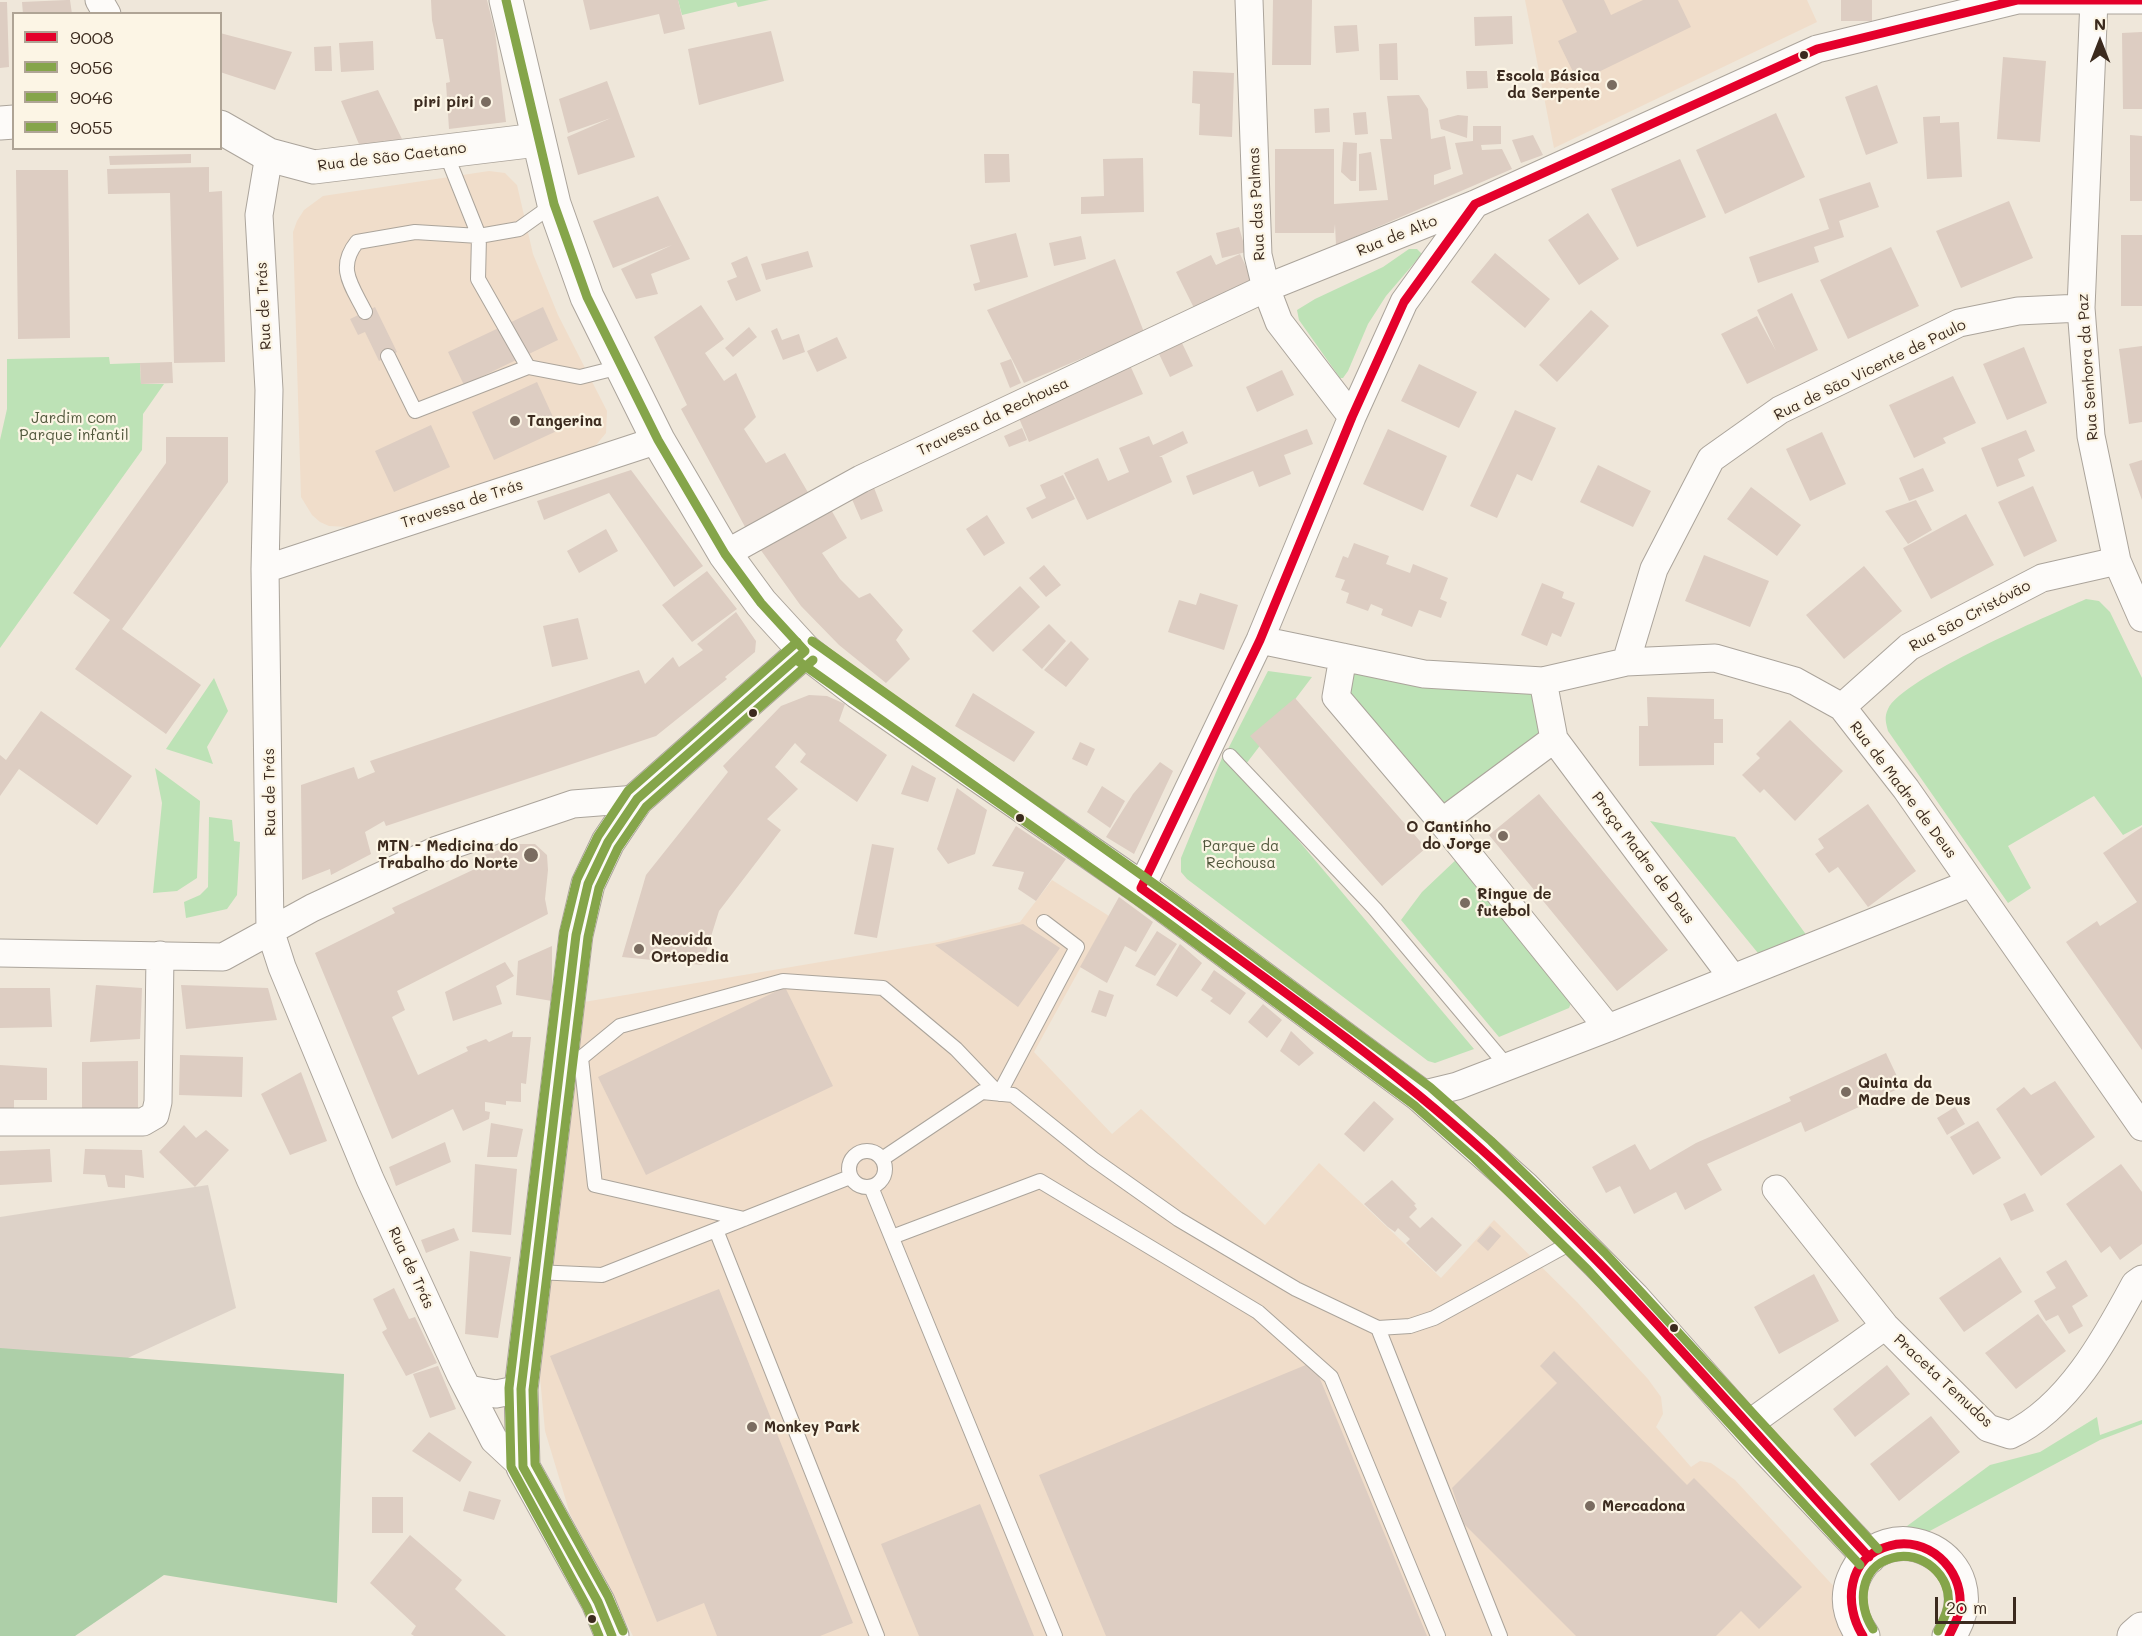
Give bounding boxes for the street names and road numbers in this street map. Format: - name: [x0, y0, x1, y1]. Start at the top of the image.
- street label: Rua de São Caetano: [317, 139, 467, 175]
- street label: Rua das Palmas: [1245, 147, 1269, 261]
- street label: Rua de Alto: [1354, 212, 1440, 260]
- street label: Rua de Trás: [253, 262, 275, 350]
- street label: Rua Senhora da Paz: [2074, 293, 2102, 441]
- street label: Rua de São Vicente de Paulo: [1771, 316, 1969, 424]
- street label: Travessa da Rechousa: [915, 374, 1071, 460]
- street label: Travessa de Trás: [399, 476, 525, 532]
- street label: Rua São Cristóvão: [1906, 576, 2034, 656]
- street label: Rua de Madre de Deus: [1846, 718, 1960, 862]
- street label: Rua de Trás: [260, 748, 280, 836]
- street label: Praça Madre de Deus: [1588, 789, 1698, 927]
- street label: Rua de Trás: [384, 1224, 438, 1312]
- street label: Praceta Temudos: [1890, 1331, 1996, 1431]

